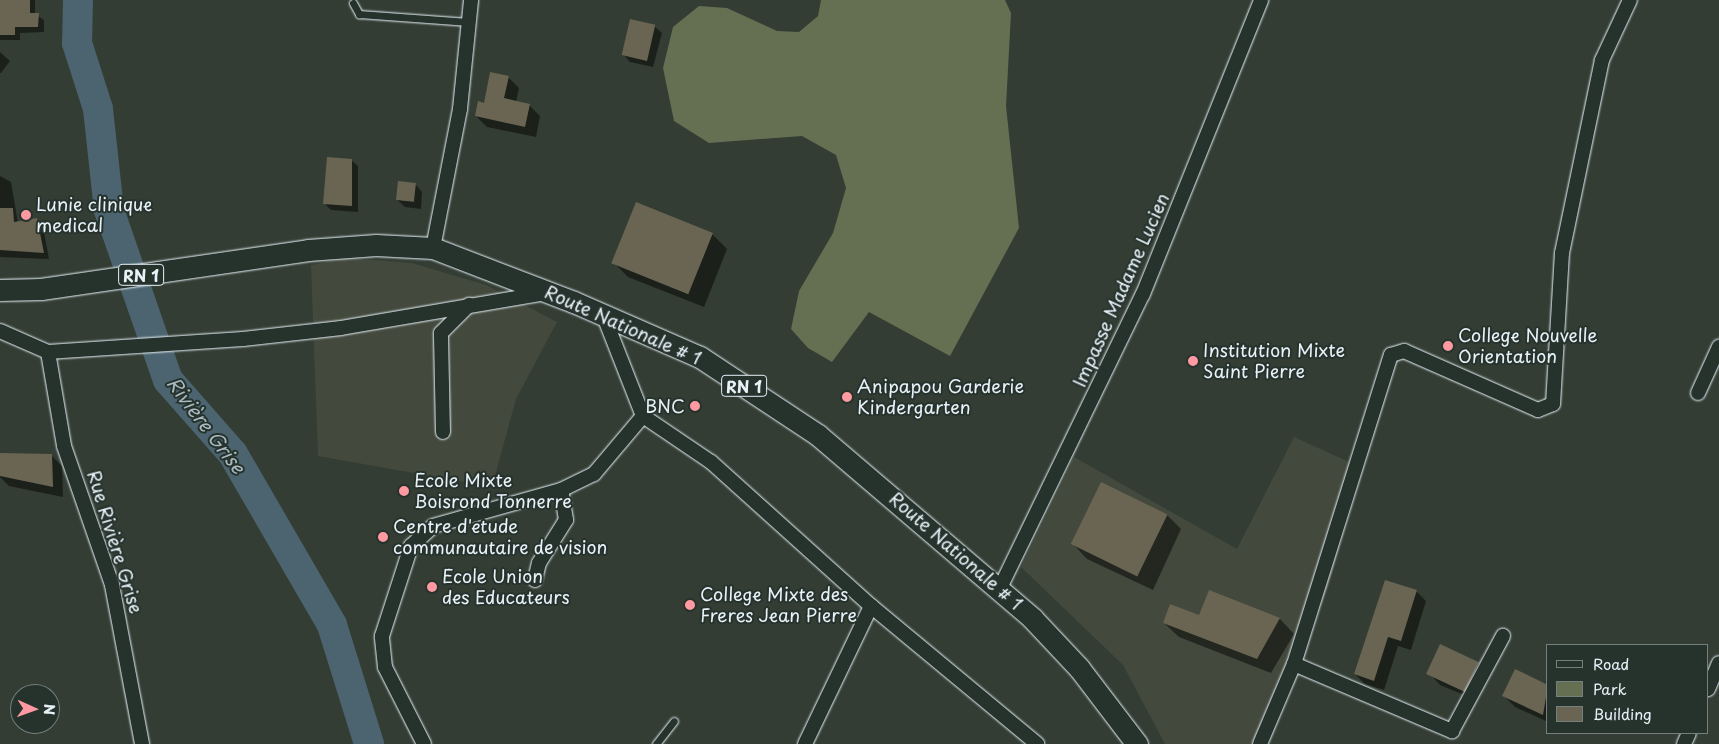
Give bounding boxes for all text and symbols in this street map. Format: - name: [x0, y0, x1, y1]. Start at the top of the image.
- street label: Impasse Madame Lucien: [1068, 189, 1174, 391]
- place label: Lunie clinique medical: [36, 194, 154, 236]
- marker: Lunie clinique medical: [20, 209, 32, 221]
- road number: RN 1: [117, 262, 165, 288]
- street label: Route Nationale # 1: [541, 281, 705, 369]
- place label: College Nouvelle Orientation: [1458, 325, 1599, 368]
- place label: Institution Mixte Saint Pierre: [1203, 340, 1345, 382]
- marker: College Nouvelle Orientation: [1442, 340, 1454, 352]
- marker: Institution Mixte Saint Pierre: [1187, 355, 1199, 367]
- water label: Rivière Grise: [162, 372, 250, 478]
- road number: RN 1: [720, 372, 768, 400]
- place label: Anipapou Garderie Kindergarten: [857, 376, 1024, 418]
- marker: Anipapou Garderie Kindergarten: [841, 391, 853, 403]
- place label: BNC: [645, 395, 685, 417]
- marker: BNC: [689, 400, 701, 412]
- street label: Rue Rivière Grise: [83, 467, 147, 617]
- place label: Ecole Mixte Boisrond Tonnerre: [414, 470, 573, 512]
- marker: Ecole Mixte Boisrond Tonnerre: [398, 485, 410, 497]
- street label: Route Nationale # 1: [885, 487, 1027, 615]
- place label: Centre d'etude communautaire de vision: [393, 516, 609, 558]
- marker: Centre d'etude communautaire de vision: [377, 531, 389, 543]
- place label: Ecole Union des Educateurs: [442, 566, 571, 608]
- marker: Ecole Union des Educateurs: [426, 581, 438, 593]
- place label: College Mixte des Freres Jean Pierre: [700, 584, 858, 626]
- marker: College Mixte des Freres Jean Pierre: [684, 599, 696, 611]
- legend: [1546, 644, 1709, 734]
- text: Road: [1593, 652, 1629, 675]
- text: Park: [1593, 677, 1627, 700]
- north arrow: [10, 684, 60, 734]
- text: Building: [1593, 702, 1652, 725]
- text: N: [39, 704, 60, 715]

